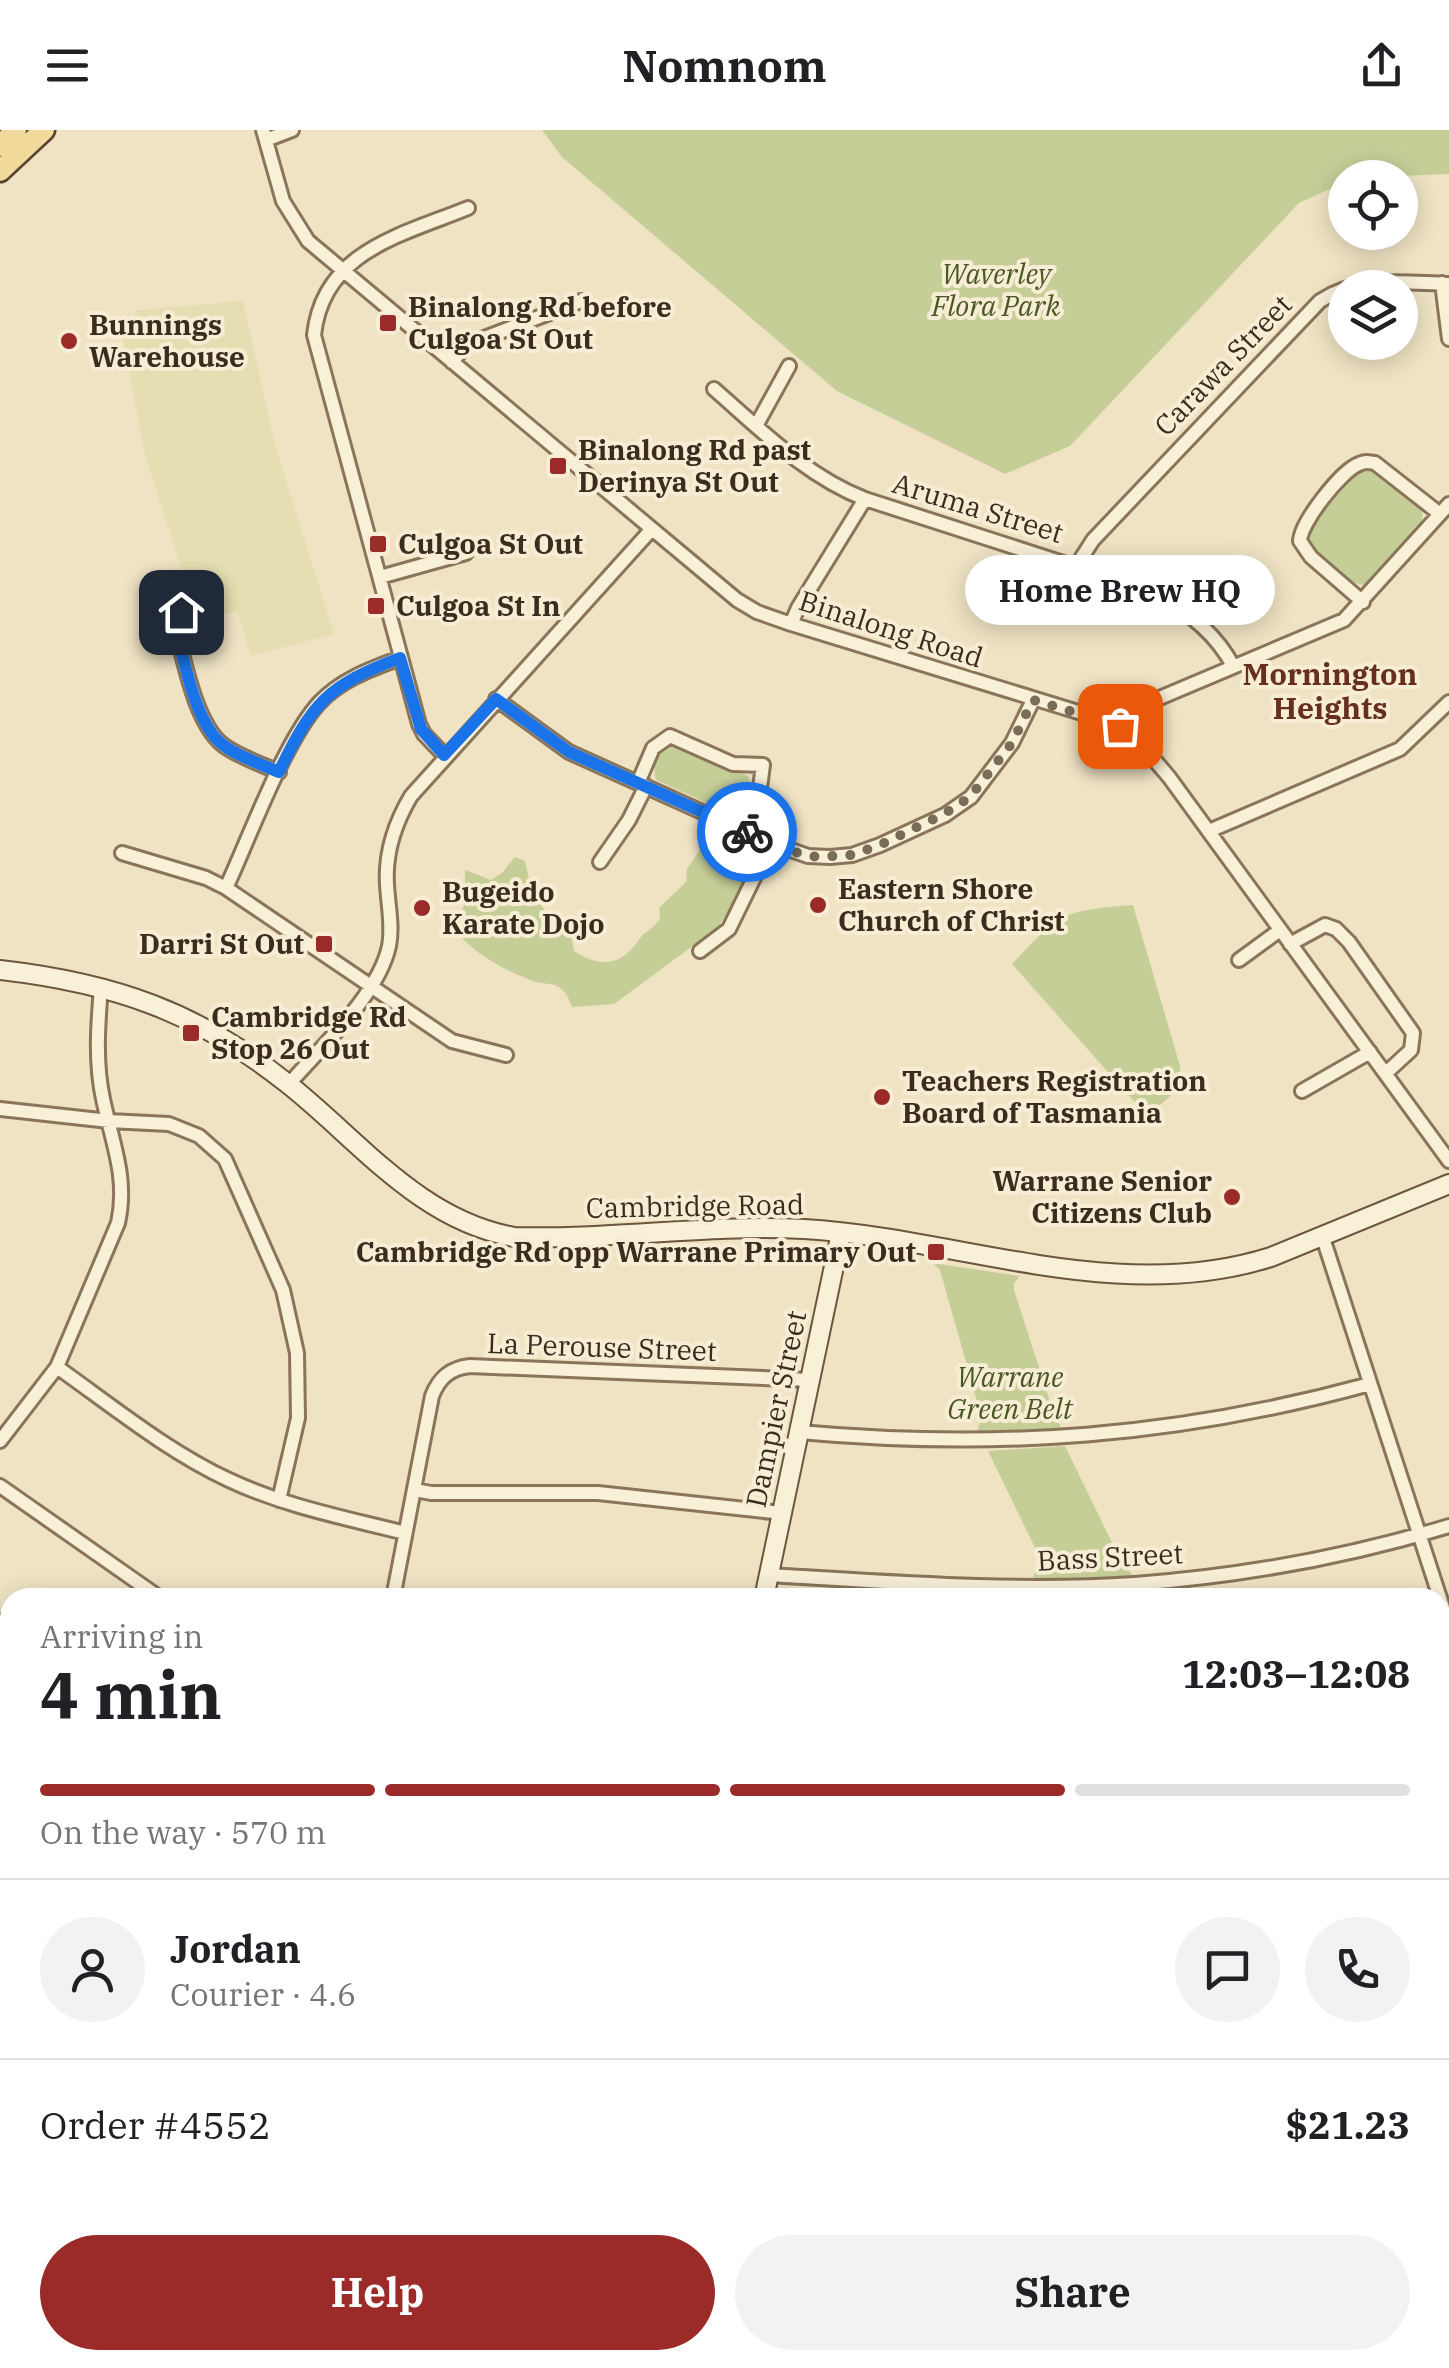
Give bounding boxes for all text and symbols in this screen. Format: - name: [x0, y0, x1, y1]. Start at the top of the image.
- text: Nomnom: [622, 36, 827, 94]
- icon: menu: [40, 38, 95, 93]
- icon: share: [1354, 38, 1409, 93]
- map controls: [1328, 160, 1418, 360]
- button: locate: [1328, 160, 1418, 250]
- park label: Waverley Flora Park: [931, 255, 1061, 324]
- button: layers: [1328, 270, 1418, 360]
- street label: Carawa Street: [1146, 286, 1299, 443]
- place label: Binalong Rd before Culgoa St Out: [408, 288, 672, 357]
- place label: Bunnings Warehouse: [89, 306, 245, 375]
- marker: Binalong Rd before Culgoa St Out: [377, 312, 399, 334]
- marker: Bunnings Warehouse: [58, 330, 80, 352]
- place label: Binalong Rd past Derinya St Out: [578, 431, 811, 500]
- marker: Binalong Rd past Derinya St Out: [547, 455, 569, 477]
- street label: Aruma Street: [888, 464, 1068, 551]
- place label: Culgoa St Out: [398, 525, 583, 562]
- marker: Culgoa St Out: [367, 533, 389, 555]
- callout: Home Brew HQ: [965, 556, 1275, 626]
- text: Home Brew HQ: [999, 569, 1241, 611]
- pin: [139, 570, 224, 655]
- street label: Binalong Road: [794, 581, 988, 676]
- icon: home: [154, 585, 209, 640]
- place label: Culgoa St In: [396, 587, 560, 624]
- marker: Culgoa St In: [365, 595, 387, 617]
- district label: Mornington Heights: [1243, 654, 1418, 727]
- pin: [1078, 684, 1163, 769]
- icon: bag: [1093, 699, 1148, 754]
- courier: [697, 782, 797, 882]
- icon: bike: [720, 805, 775, 860]
- place label: Eastern Shore Church of Christ: [838, 870, 1065, 939]
- place label: Bugeido Karate Dojo: [442, 873, 605, 942]
- marker: Eastern Shore Church of Christ: [807, 894, 829, 916]
- marker: Bugeido Karate Dojo: [411, 897, 433, 919]
- place label: Darri St Out: [139, 925, 304, 962]
- marker: Darri St Out: [313, 933, 335, 955]
- place label: Cambridge Rd Stop 26 Out: [211, 998, 407, 1067]
- marker: Cambridge Rd Stop 26 Out: [180, 1022, 202, 1044]
- place label: Teachers Registration Board of Tasmania: [902, 1062, 1207, 1131]
- marker: Teachers Registration Board of Tasmania: [871, 1086, 893, 1108]
- place label: Warrane Senior Citizens Club: [993, 1162, 1212, 1231]
- street label: Cambridge Road: [586, 1185, 804, 1226]
- marker: Warrane Senior Citizens Club: [1221, 1186, 1243, 1208]
- place label: Cambridge Rd opp Warrane Primary Out: [356, 1233, 916, 1270]
- marker: Cambridge Rd opp Warrane Primary Out: [925, 1241, 947, 1263]
- street label: Dampier Street: [737, 1307, 814, 1511]
- street label: La Perouse Street: [487, 1324, 718, 1369]
- park label: Warrane Green Belt: [947, 1358, 1074, 1427]
- street label: Bass Street: [1036, 1534, 1184, 1579]
- text: Arriving in: [40, 1615, 203, 1657]
- text: 12:03–12:08: [1182, 1649, 1410, 1698]
- text: 4 min: [40, 1652, 222, 1737]
- text: On the way · 570 m: [40, 1811, 326, 1853]
- button: person: [40, 1917, 145, 2022]
- button: chat: [1175, 1917, 1280, 2022]
- button: phone: [1305, 1917, 1410, 2022]
- text: Jordan: [170, 1924, 301, 1973]
- text: Courier · 4.6: [170, 1973, 356, 2015]
- text: Order #4552: [40, 2100, 271, 2149]
- text: $21.23: [1285, 2100, 1410, 2149]
- button: Help: [40, 2235, 715, 2350]
- button: Share: [735, 2235, 1410, 2350]

